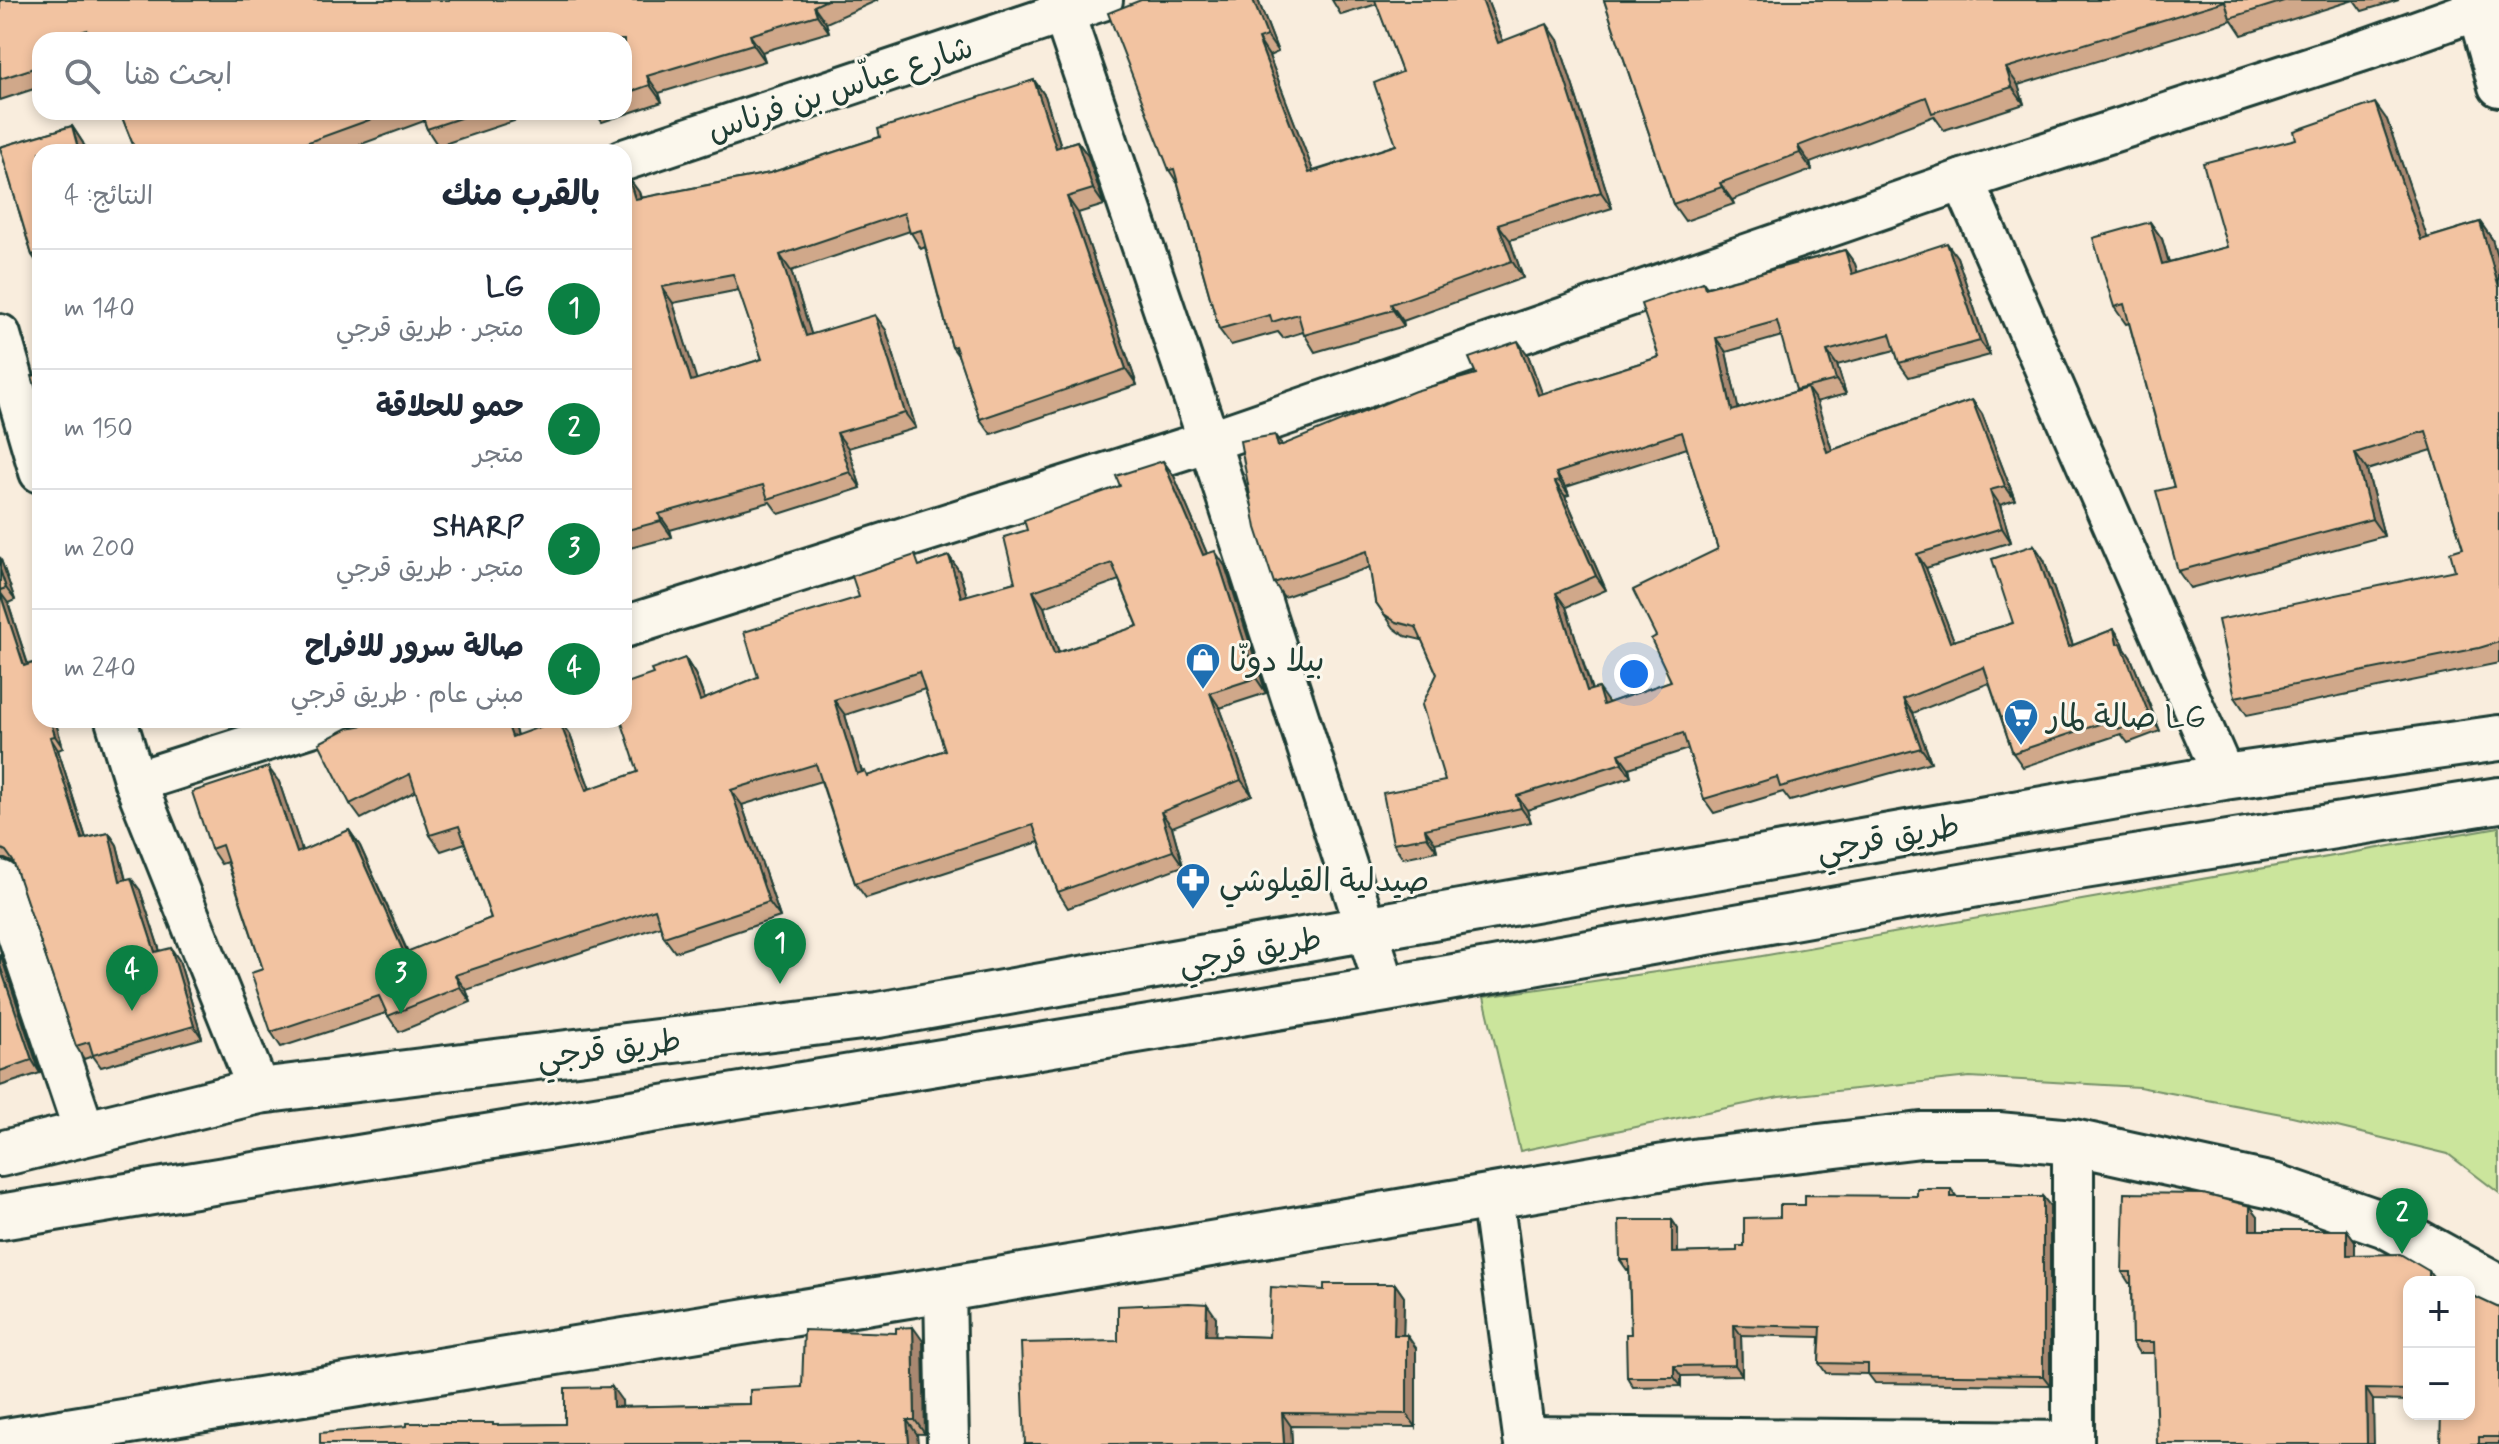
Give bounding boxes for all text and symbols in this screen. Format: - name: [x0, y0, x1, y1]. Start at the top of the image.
- street label: شارع عباّس بن فرناس: [702, 25, 979, 153]
- search box: [32, 32, 632, 120]
- icon: search: [60, 54, 104, 98]
- text: ابحث هنا: [124, 56, 232, 95]
- text: بالقرب منك: [442, 173, 600, 218]
- text: النتائج: 4: [64, 180, 153, 214]
- text: LG: [486, 268, 524, 307]
- text: 140 m: [64, 292, 135, 326]
- text: 1: [568, 292, 580, 326]
- text: متجر · طريق قرجي: [336, 312, 524, 346]
- text: حمو للحلاقة: [376, 388, 524, 427]
- text: 150 m: [64, 412, 133, 446]
- text: 2: [568, 412, 580, 446]
- text: متجر: [473, 438, 524, 472]
- text: SHARP: [433, 508, 524, 547]
- text: 200 m: [64, 532, 135, 566]
- text: 3: [568, 532, 580, 566]
- text: متجر · طريق قرجي: [336, 552, 524, 586]
- text: صالة سرور للافراح: [304, 628, 524, 667]
- shop icon: بيلا دونّا: [1184, 641, 1222, 691]
- place label: بيلا دونّا: [1229, 641, 1325, 683]
- text: 240 m: [64, 652, 136, 686]
- text: 4: [566, 652, 582, 686]
- your location: [1614, 654, 1654, 694]
- text: مبنى عام · طريق قرجي: [290, 678, 524, 712]
- supermarket icon: صالة لمار LG: [2002, 697, 2040, 747]
- place label: صالة لمار LG: [2044, 697, 2206, 739]
- street label: طريق قرجي: [1813, 806, 1964, 877]
- pharmacy icon: صيدلية القيلوشي: [1174, 861, 1212, 911]
- place label: صيدلية القيلوشي: [1219, 861, 1429, 908]
- pin: 1: [754, 918, 806, 984]
- street label: طريق قرجي: [1175, 919, 1326, 990]
- pin: 4: [106, 945, 158, 1011]
- pin: 3: [375, 948, 427, 1014]
- street label: طريق قرجي: [535, 1020, 684, 1085]
- pin: 2: [2376, 1188, 2428, 1254]
- map controls: [2403, 1276, 2475, 1420]
- button: +: [2403, 1276, 2475, 1348]
- button: −: [2403, 1348, 2475, 1420]

